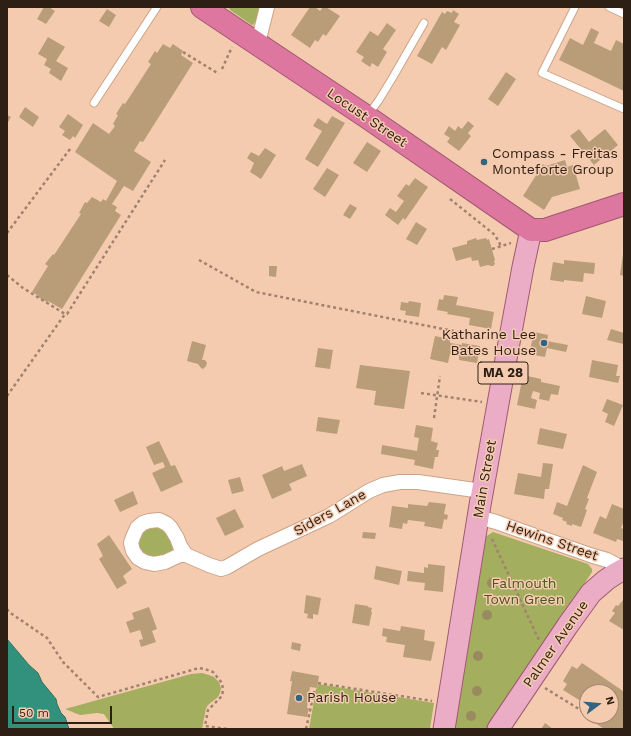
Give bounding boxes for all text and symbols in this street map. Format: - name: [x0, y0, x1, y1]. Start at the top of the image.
- street label: Locust Street: [324, 85, 410, 151]
- place label: Compass - Freitas Monteforte Group: [492, 146, 618, 178]
- marker: Compass - Freitas Monteforte Group: [479, 157, 489, 167]
- place label: Katharine Lee Bates House: [442, 327, 536, 360]
- marker: Katharine Lee Bates House: [539, 338, 549, 348]
- road number: MA 28: [478, 362, 528, 384]
- street label: Main Street: [470, 439, 500, 519]
- street label: Siders Lane: [291, 486, 369, 540]
- street label: Hewins Street: [504, 517, 600, 565]
- park label: Falmouth Town Green: [484, 576, 564, 608]
- street label: Palmer Avenue: [520, 597, 592, 691]
- north arrow: [579, 684, 619, 724]
- place label: Parish House: [307, 690, 396, 706]
- marker: Parish House: [294, 693, 304, 703]
- text: N: [603, 695, 617, 707]
- scale bar: [14, 698, 114, 724]
- text: 50 m: [19, 706, 49, 720]

